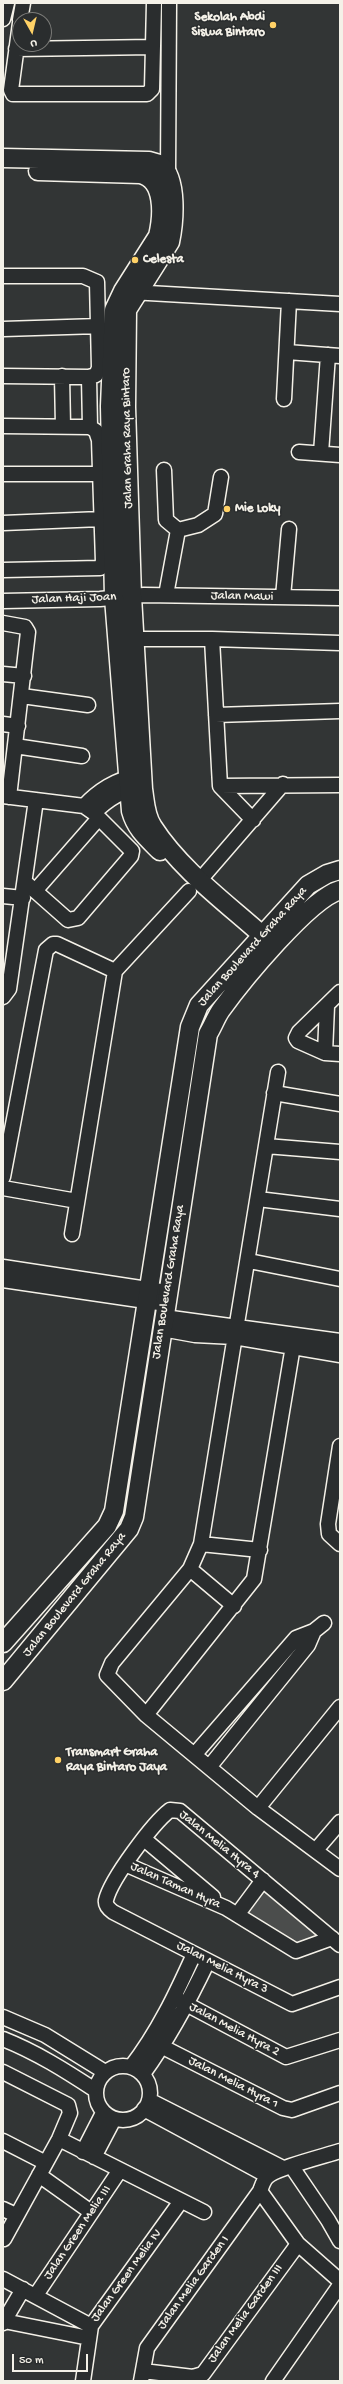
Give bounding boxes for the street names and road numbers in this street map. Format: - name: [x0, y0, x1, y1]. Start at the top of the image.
- street label: Jalan Graha Raya Bintaro: [119, 367, 137, 509]
- street label: Jalan Mawi: [211, 589, 273, 605]
- street label: Jalan Haji Joan: [31, 590, 117, 608]
- street label: Jalan Boulevard Graha Raya: [195, 884, 311, 1010]
- street label: Jalan Boulevard Graha Raya: [149, 1204, 189, 1360]
- street label: Jalan Boulevard Graha Raya: [20, 1530, 130, 1660]
- street label: Jalan Melia Hyra 4: [175, 1807, 263, 1883]
- street label: Jalan Taman Hyra: [128, 1859, 222, 1913]
- street label: Jalan Melia Hyra 3: [174, 1938, 270, 1998]
- street label: Jalan Melia Hyra 2: [186, 2000, 282, 2060]
- street label: Jalan Melia Hyra 1: [185, 2054, 281, 2112]
- street label: Jalan Green Melia III: [41, 2183, 115, 2283]
- street label: Jalan Green Melia IV: [88, 2227, 166, 2325]
- street label: Jalan Melia Garden I: [155, 2233, 233, 2333]
- street label: Jalan Melia Garden III: [205, 2262, 287, 2366]

